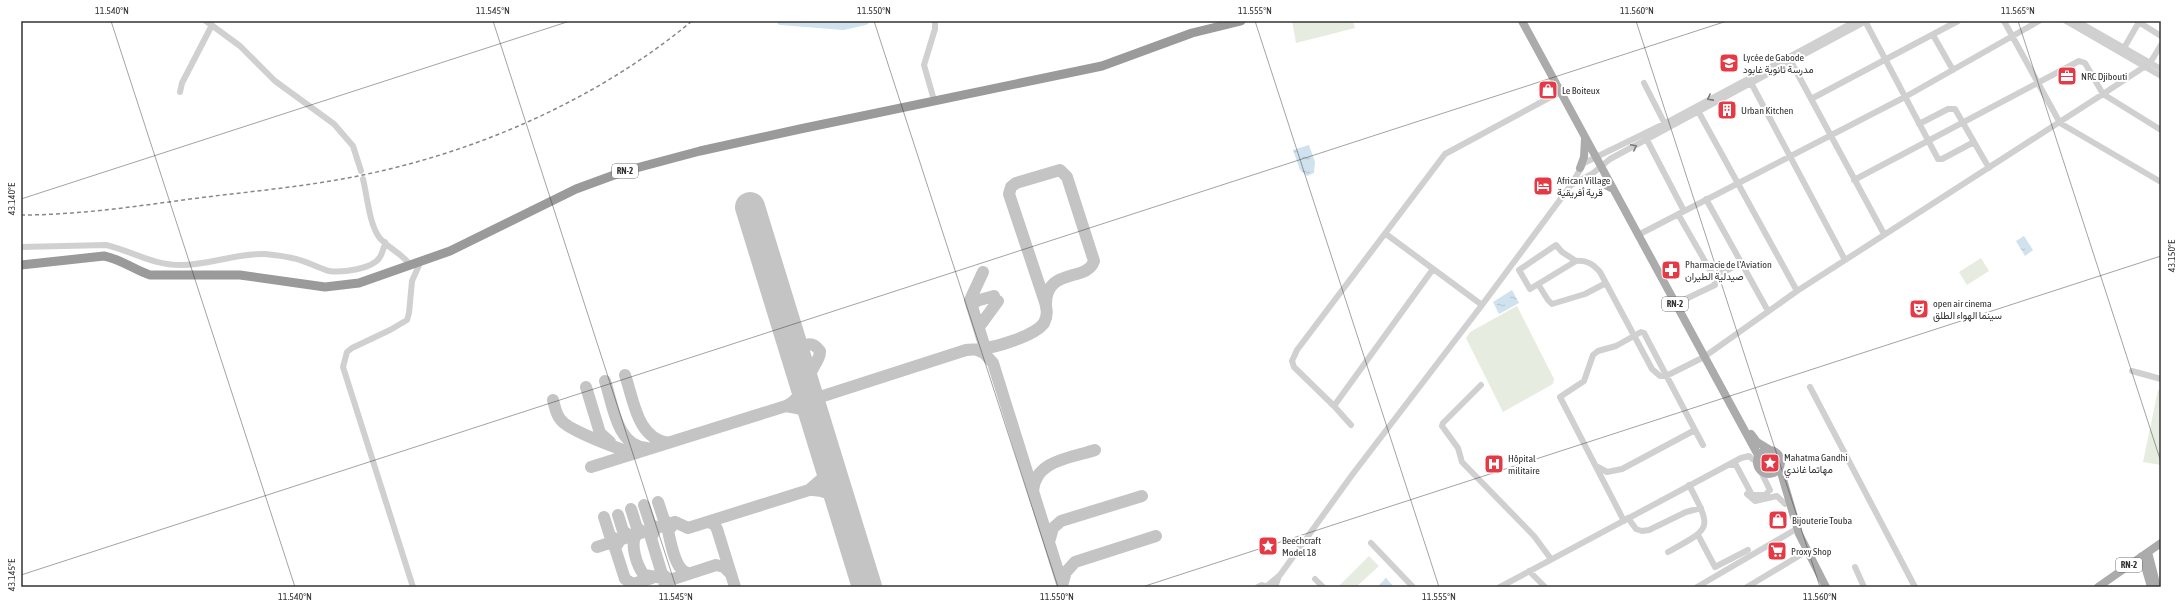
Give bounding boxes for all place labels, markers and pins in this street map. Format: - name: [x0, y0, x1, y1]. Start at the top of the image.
- school or university icon: Lycée de Gabode مدرسة ثانوية غابود: [1718, 52, 1740, 74]
- place label: Lycée de Gabode مدرسة ثانوية غابود: [1743, 52, 1814, 76]
- office icon: NRC Djibouti: [2056, 65, 2078, 87]
- place label: NRC Djibouti: [2081, 71, 2127, 82]
- shop icon: Le Boiteux: [1537, 79, 1559, 101]
- place label: Le Boiteux: [1562, 85, 1600, 96]
- building icon: Urban Kitchen: [1716, 99, 1738, 121]
- place label: Urban Kitchen: [1741, 105, 1794, 116]
- hotel icon: African Village قرية أفريقية: [1532, 175, 1554, 197]
- place label: African Village قرية أفريقية: [1557, 175, 1611, 199]
- pharmacy icon: Pharmacie de l'Aviation صيدلية الطيران: [1660, 259, 1682, 281]
- place label: Pharmacie de l'Aviation صيدلية الطيران: [1685, 259, 1772, 283]
- theatre icon: open air cinema سينما الهواء الطلق: [1908, 298, 1930, 320]
- place label: open air cinema سينما الهواء الطلق: [1933, 298, 2002, 322]
- place icon: Mahatma Gandhi مهاتما غاندي: [1759, 452, 1781, 474]
- place label: Mahatma Gandhi مهاتما غاندي: [1784, 452, 1848, 478]
- hospital icon: Hôpital militaire: [1483, 453, 1505, 475]
- place label: Hôpital militaire: [1508, 453, 1540, 476]
- shop icon: Bijouterie Touba: [1767, 509, 1789, 531]
- place label: Bijouterie Touba: [1792, 515, 1852, 526]
- place icon: Beechcraft Model 18: [1257, 535, 1279, 557]
- place label: Beechcraft Model 18: [1282, 535, 1321, 558]
- supermarket icon: Proxy Shop: [1766, 540, 1788, 562]
- place label: Proxy Shop: [1791, 546, 1832, 557]

